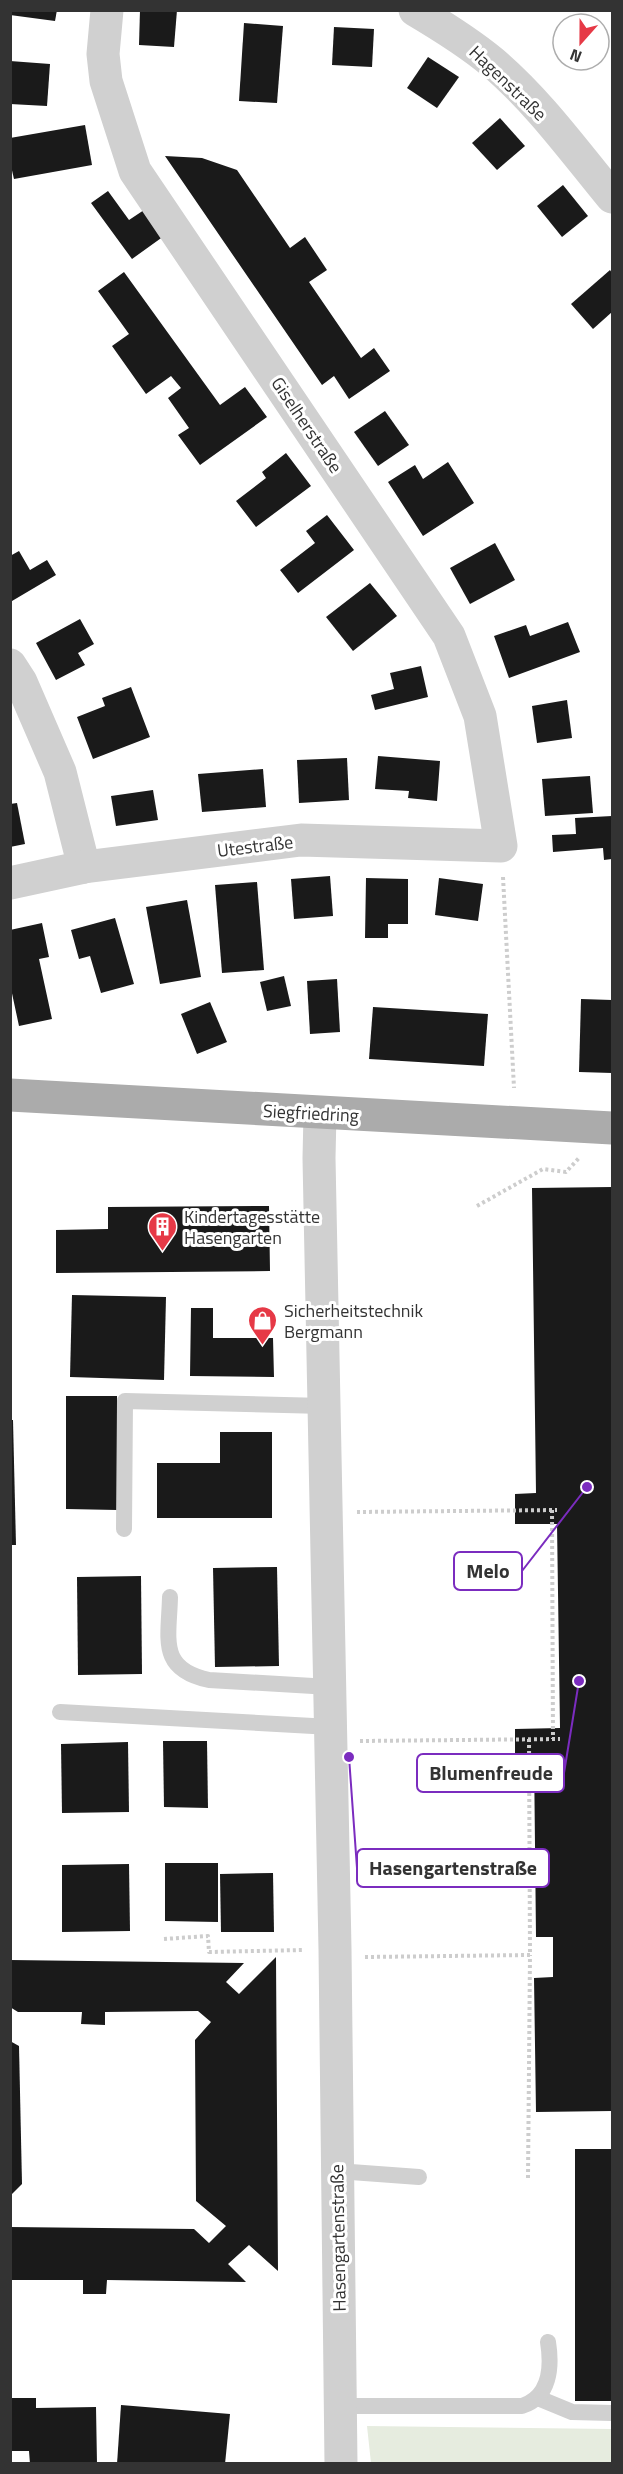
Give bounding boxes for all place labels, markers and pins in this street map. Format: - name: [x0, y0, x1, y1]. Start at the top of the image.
- place label: Kindertagesstätte Hasengarten: [184, 1203, 320, 1251]
- building icon: Kindertagesstätte Hasengarten: [147, 1210, 179, 1252]
- place label: Sicherheitstechnik Bergmann: [284, 1297, 423, 1345]
- shop icon: Sicherheitstechnik Bergmann: [247, 1304, 279, 1346]
- callout: Melo: [454, 1552, 522, 1590]
- callout: Blumenfreude: [417, 1754, 564, 1792]
- callout: Hasengartenstraße: [357, 1849, 549, 1887]

